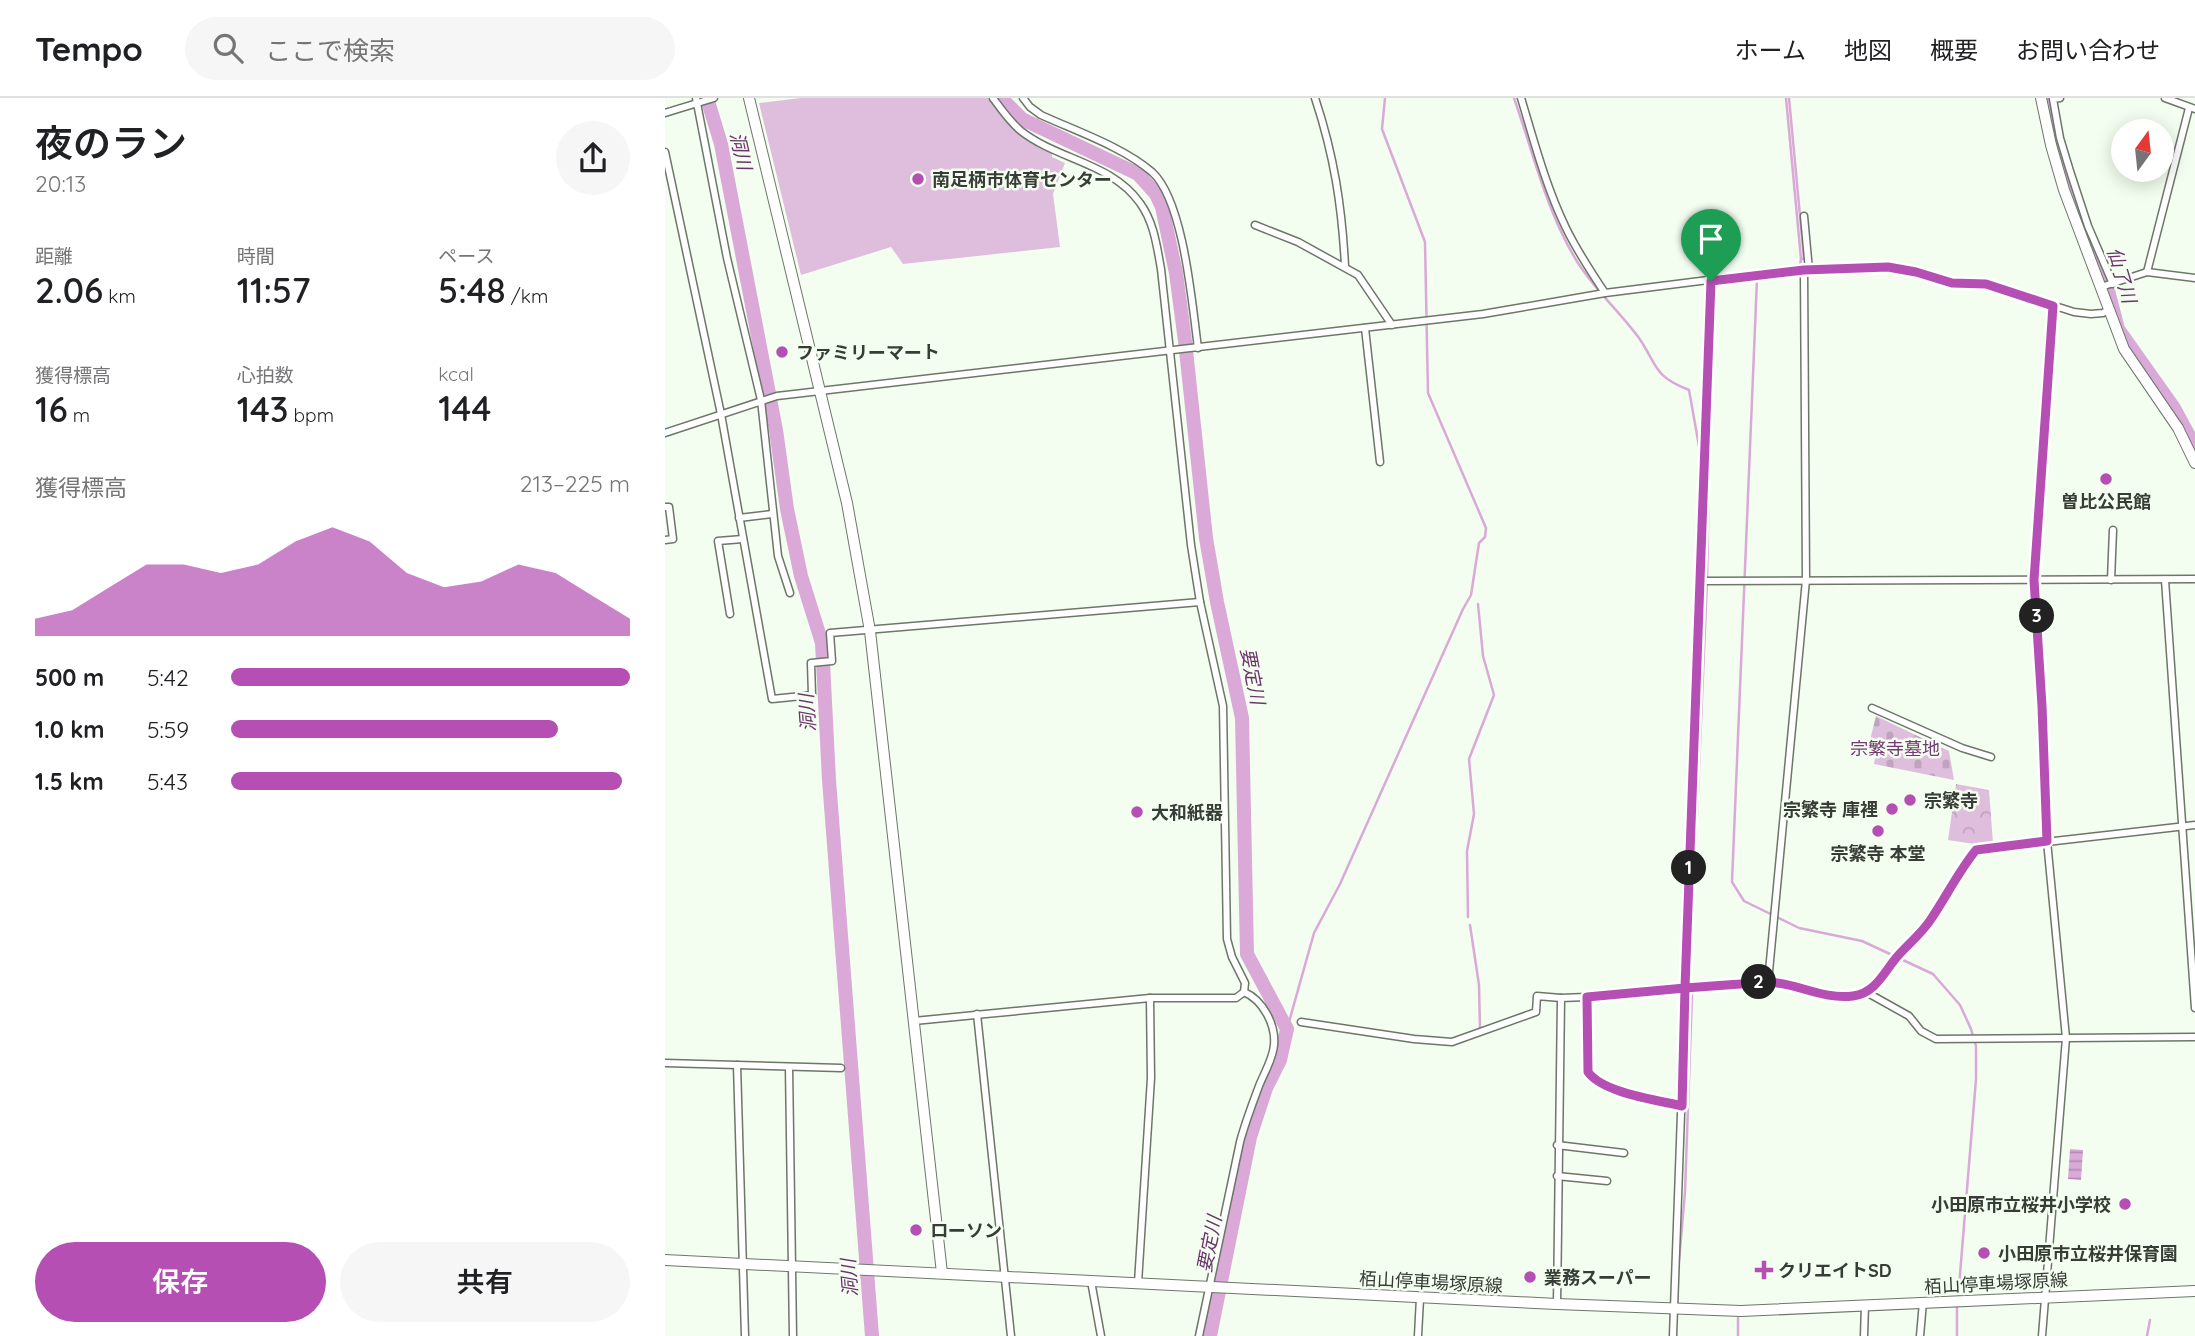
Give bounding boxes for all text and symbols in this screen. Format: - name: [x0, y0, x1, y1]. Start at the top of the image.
- search box: [185, 17, 675, 80]
- text: Tempo: [35, 28, 143, 69]
- icon: search: [209, 29, 247, 67]
- text: ここで検索: [265, 34, 395, 67]
- text: ホーム: [1735, 35, 1806, 65]
- text: 地図: [1844, 35, 1892, 65]
- text: 概要: [1930, 35, 1978, 65]
- text: お問い合わせ: [2016, 35, 2160, 65]
- text: 夜のラン: [35, 119, 187, 167]
- north arrow: [2111, 119, 2173, 182]
- map controls: [2111, 119, 2174, 182]
- button: share: [556, 121, 630, 195]
- water label: 洞川: [725, 130, 757, 174]
- place label: 南足柄市体育センター: [932, 168, 1112, 191]
- text: 20:13: [35, 169, 86, 198]
- marker: 南足柄市体育センター: [910, 171, 926, 187]
- pin: [1681, 209, 1741, 281]
- icon: arrive: [1692, 220, 1730, 258]
- text: 距離: [35, 244, 73, 268]
- text: 時間: [237, 244, 275, 268]
- text: ペース: [438, 244, 494, 268]
- water label: 仙了川: [2102, 244, 2142, 308]
- text: 2.06: [35, 268, 103, 312]
- text: 11:57: [237, 268, 311, 312]
- text: 5:48: [438, 268, 506, 312]
- text: km: [103, 284, 136, 308]
- text: /km: [506, 284, 548, 308]
- place label: ファミリーマート: [796, 341, 940, 364]
- marker: ファミリーマート: [774, 344, 790, 360]
- text: kcal: [438, 362, 474, 386]
- text: 獲得標高: [35, 363, 111, 387]
- text: 心拍数: [237, 363, 294, 387]
- text: 144: [438, 386, 491, 430]
- text: 16: [35, 387, 68, 431]
- text: 143: [237, 387, 288, 431]
- text: m: [68, 403, 90, 427]
- text: bpm: [288, 403, 334, 427]
- text: 213–225 m: [520, 469, 630, 498]
- marker: 曽比公民館: [2098, 471, 2114, 487]
- text: 獲得標高: [35, 473, 127, 502]
- place label: 曽比公民館: [2061, 490, 2151, 513]
- pin: 3: [2019, 598, 2055, 634]
- text: 3: [2031, 603, 2042, 627]
- water label: 要定川: [1236, 646, 1271, 708]
- text: 500 m: [35, 663, 104, 692]
- text: 5:42: [147, 663, 189, 692]
- water label: 洞川: [794, 691, 820, 733]
- text: 1.0 km: [35, 715, 105, 744]
- text: 5:59: [147, 715, 189, 744]
- park label: 宗繁寺墓地: [1850, 737, 1940, 760]
- text: 1.5 km: [35, 767, 104, 796]
- text: 5:43: [147, 767, 188, 796]
- place label: 宗繁寺: [1924, 789, 1978, 812]
- marker: 宗繁寺: [1902, 792, 1918, 808]
- place label: 宗繁寺 庫裡: [1783, 798, 1878, 821]
- place label: 大和紙器: [1151, 801, 1223, 824]
- marker: 宗繁寺 庫裡: [1884, 801, 1900, 817]
- marker: 大和紙器: [1129, 804, 1145, 820]
- marker: 宗繁寺 本堂: [1870, 823, 1886, 839]
- place label: 宗繁寺 本堂: [1830, 842, 1926, 865]
- pin: 1: [1671, 850, 1707, 886]
- text: 1: [1685, 855, 1692, 879]
- pin: 2: [1741, 964, 1777, 1000]
- text: 2: [1753, 969, 1764, 993]
- place label: 小田原市立桜井小学校: [1931, 1193, 2111, 1216]
- marker: 小田原市立桜井小学校: [2117, 1196, 2133, 1212]
- water label: 要定川: [1192, 1212, 1227, 1274]
- place label: ローソン: [930, 1219, 1002, 1242]
- marker: ローソン: [908, 1222, 924, 1238]
- button: 保存: [35, 1242, 326, 1322]
- button: 共有: [340, 1242, 630, 1322]
- place label: 小田原市立桜井保育園: [1998, 1242, 2178, 1265]
- marker: 小田原市立桜井保育園: [1976, 1245, 1992, 1261]
- water label: 洞川: [836, 1256, 862, 1298]
- place label: クリエイトSD: [1778, 1259, 1892, 1282]
- marker: クリエイトSD: [1756, 1262, 1772, 1278]
- place label: 業務スーパー: [1544, 1266, 1652, 1289]
- street label: 栢山停車場塚原線: [1358, 1267, 1504, 1297]
- street label: 栢山停車場塚原線: [1923, 1268, 2069, 1298]
- marker: 業務スーパー: [1522, 1269, 1538, 1285]

